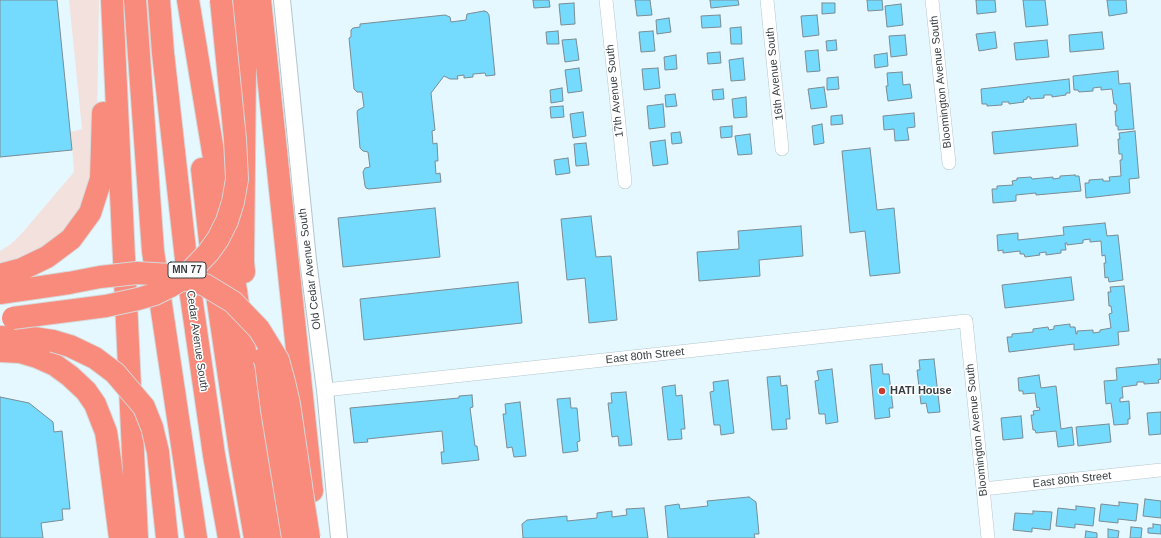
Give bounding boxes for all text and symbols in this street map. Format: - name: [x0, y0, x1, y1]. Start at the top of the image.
- street label: Bloomington Avenue South: [927, 15, 955, 149]
- street label: 16th Avenue South: [764, 27, 786, 121]
- street label: 17th Avenue South: [604, 44, 626, 138]
- street label: Old Cedar Avenue South: [296, 208, 324, 330]
- road number: MN 77: [168, 262, 206, 278]
- street label: Cedar Avenue South: [183, 290, 211, 392]
- street label: East 80th Street: [605, 345, 685, 367]
- street label: Bloomington Avenue South: [963, 363, 991, 497]
- place label: HATI House: [890, 384, 952, 398]
- marker: HATI House: [877, 386, 887, 396]
- street label: East 80th Street: [1032, 469, 1112, 491]

